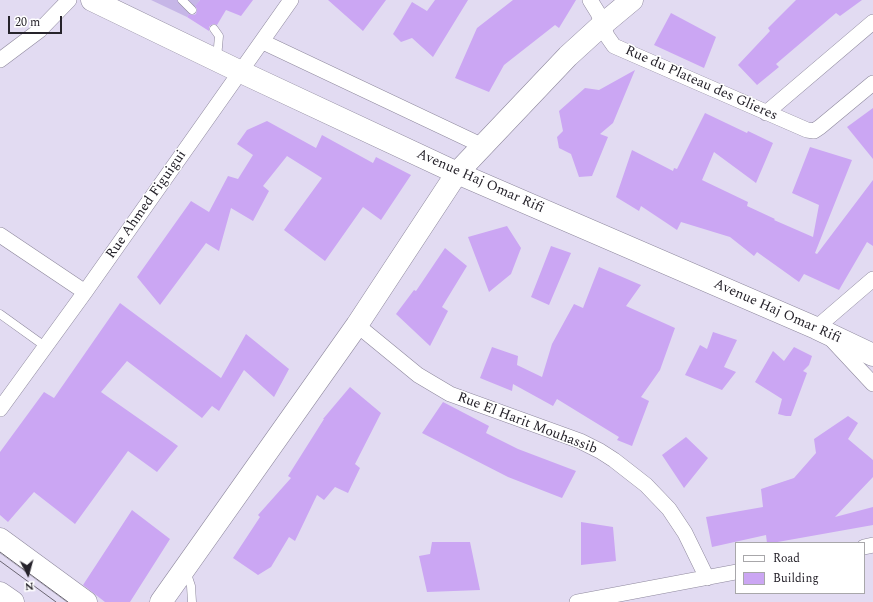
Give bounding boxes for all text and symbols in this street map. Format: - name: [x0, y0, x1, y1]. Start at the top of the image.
- scale bar: [10, 8, 64, 34]
- text: 20 m: [15, 13, 40, 32]
- street label: Rue du Plateau des Glieres: [622, 43, 780, 125]
- street label: Avenue Haj Omar Rifi: [414, 146, 546, 218]
- street label: Rue Ahmed Figuigui: [103, 147, 191, 263]
- street label: Avenue Haj Omar Rifi: [711, 276, 843, 348]
- street label: Rue El Harit Mouhassib: [455, 390, 599, 458]
- legend: [735, 542, 865, 594]
- text: Road: [773, 549, 800, 568]
- north arrow: [8, 554, 48, 594]
- text: Building: [773, 569, 819, 588]
- text: N: [24, 578, 35, 595]

